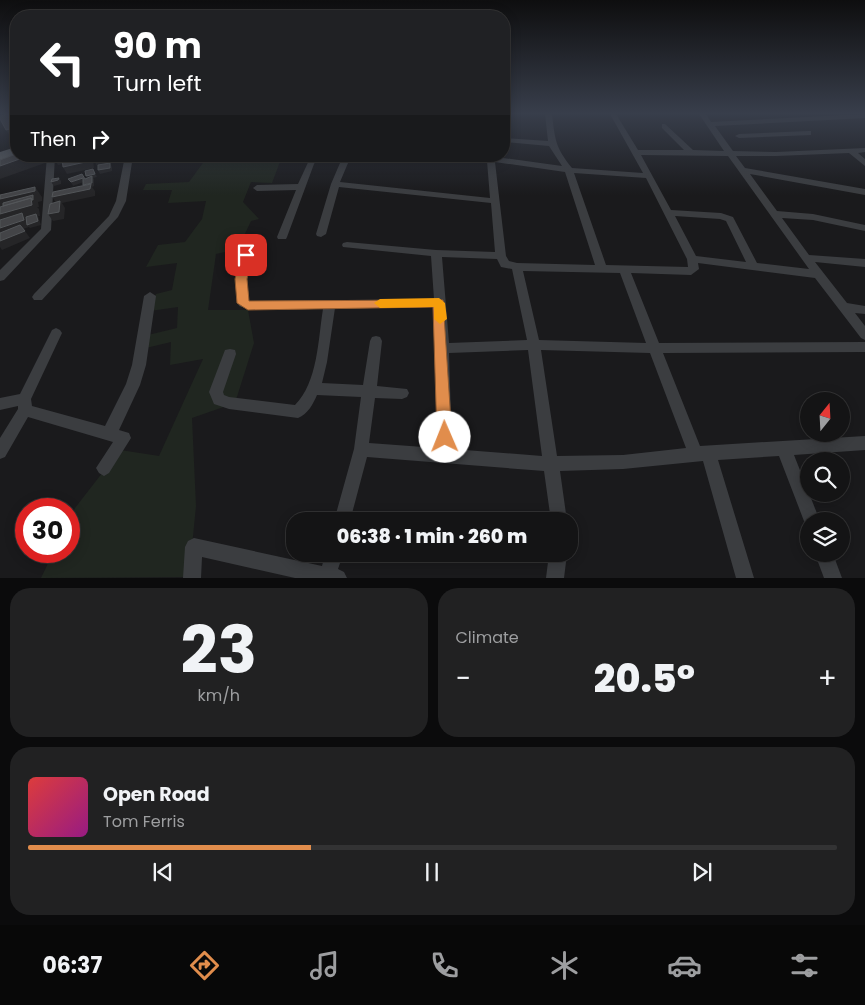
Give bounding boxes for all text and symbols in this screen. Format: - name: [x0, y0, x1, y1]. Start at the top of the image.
- text: 90 m: [113, 21, 202, 70]
- icon: left: [30, 30, 95, 95]
- text: Turn left: [113, 68, 201, 99]
- icon: right: [86, 125, 114, 153]
- text: Then: [30, 126, 76, 153]
- pin: [225, 234, 267, 276]
- icon: arrive: [232, 241, 260, 269]
- north arrow: [800, 392, 850, 442]
- map controls: [800, 392, 850, 562]
- position arrow: [418, 410, 470, 462]
- button: search: [800, 452, 850, 502]
- speed limit sign: 30: [15, 498, 80, 563]
- button: layers: [800, 512, 850, 562]
- text: 06:38 · 1 min · 260 m: [337, 523, 527, 550]
- text: 23: [181, 605, 257, 696]
- text: Climate: [456, 626, 519, 649]
- text: 20.5°: [594, 652, 695, 705]
- text: −: [456, 659, 471, 698]
- text: +: [818, 659, 837, 698]
- text: km/h: [197, 684, 240, 707]
- text: Open Road: [103, 781, 210, 808]
- text: Tom Ferris: [103, 810, 185, 833]
- icon: previous: [149, 858, 177, 886]
- icon: pause: [418, 858, 446, 886]
- icon: next: [688, 858, 716, 886]
- icon: directions: [187, 948, 222, 983]
- icon: music: [307, 948, 342, 983]
- icon: phone: [427, 948, 462, 983]
- icon: climate: [547, 948, 582, 983]
- icon: car: [667, 948, 702, 983]
- icon: filters: [787, 948, 822, 983]
- text: 06:37: [43, 950, 102, 981]

